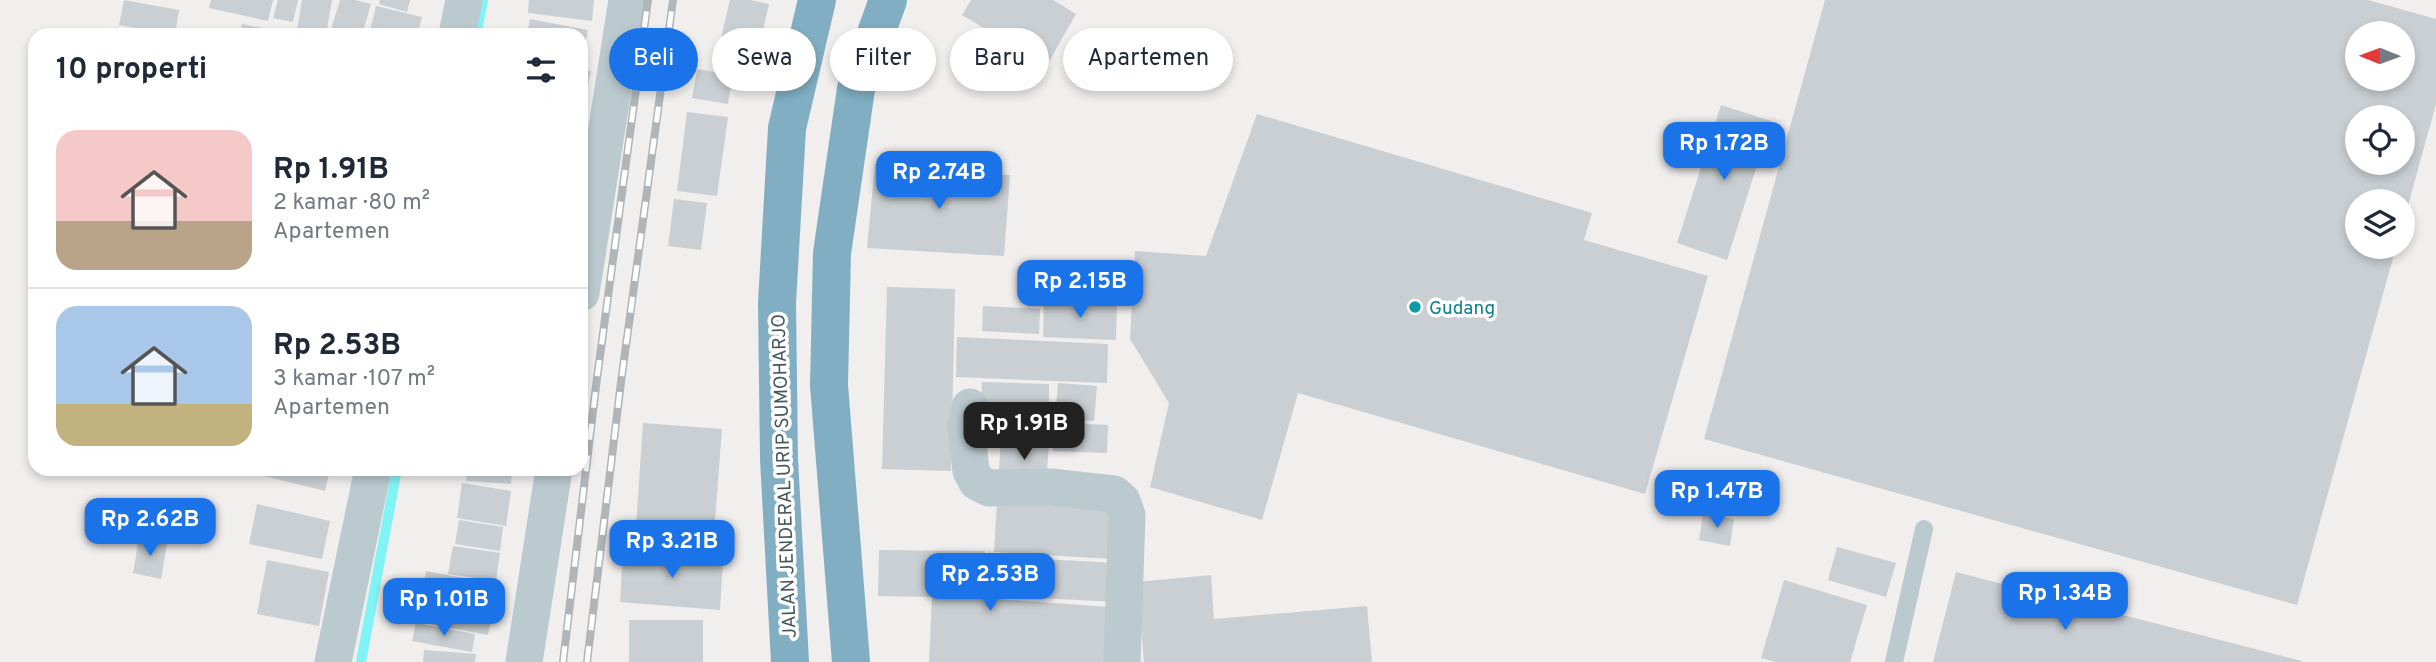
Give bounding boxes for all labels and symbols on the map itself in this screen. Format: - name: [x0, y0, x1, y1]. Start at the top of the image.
- north arrow: [2345, 21, 2415, 91]
- pin: Rp 1.72B: [1652, 122, 1796, 182]
- pin: Rp 2.74B: [867, 152, 1011, 211]
- pin: Rp 2.15B: [1008, 260, 1152, 320]
- place label: Gudang: [1429, 297, 1495, 321]
- marker: Gudang: [1407, 299, 1423, 315]
- street label: JALAN JENDERAL URIP SUMOHARJO: [767, 313, 803, 639]
- pin: Rp 1.91B: [952, 402, 1096, 462]
- pin: Rp 1.47B: [1645, 470, 1789, 530]
- pin: Rp 2.62B: [78, 498, 222, 558]
- pin: Rp 3.21B: [600, 520, 744, 580]
- pin: Rp 2.53B: [918, 554, 1062, 613]
- pin: Rp 1.34B: [1993, 572, 2137, 632]
- pin: Rp 1.01B: [372, 578, 516, 638]

